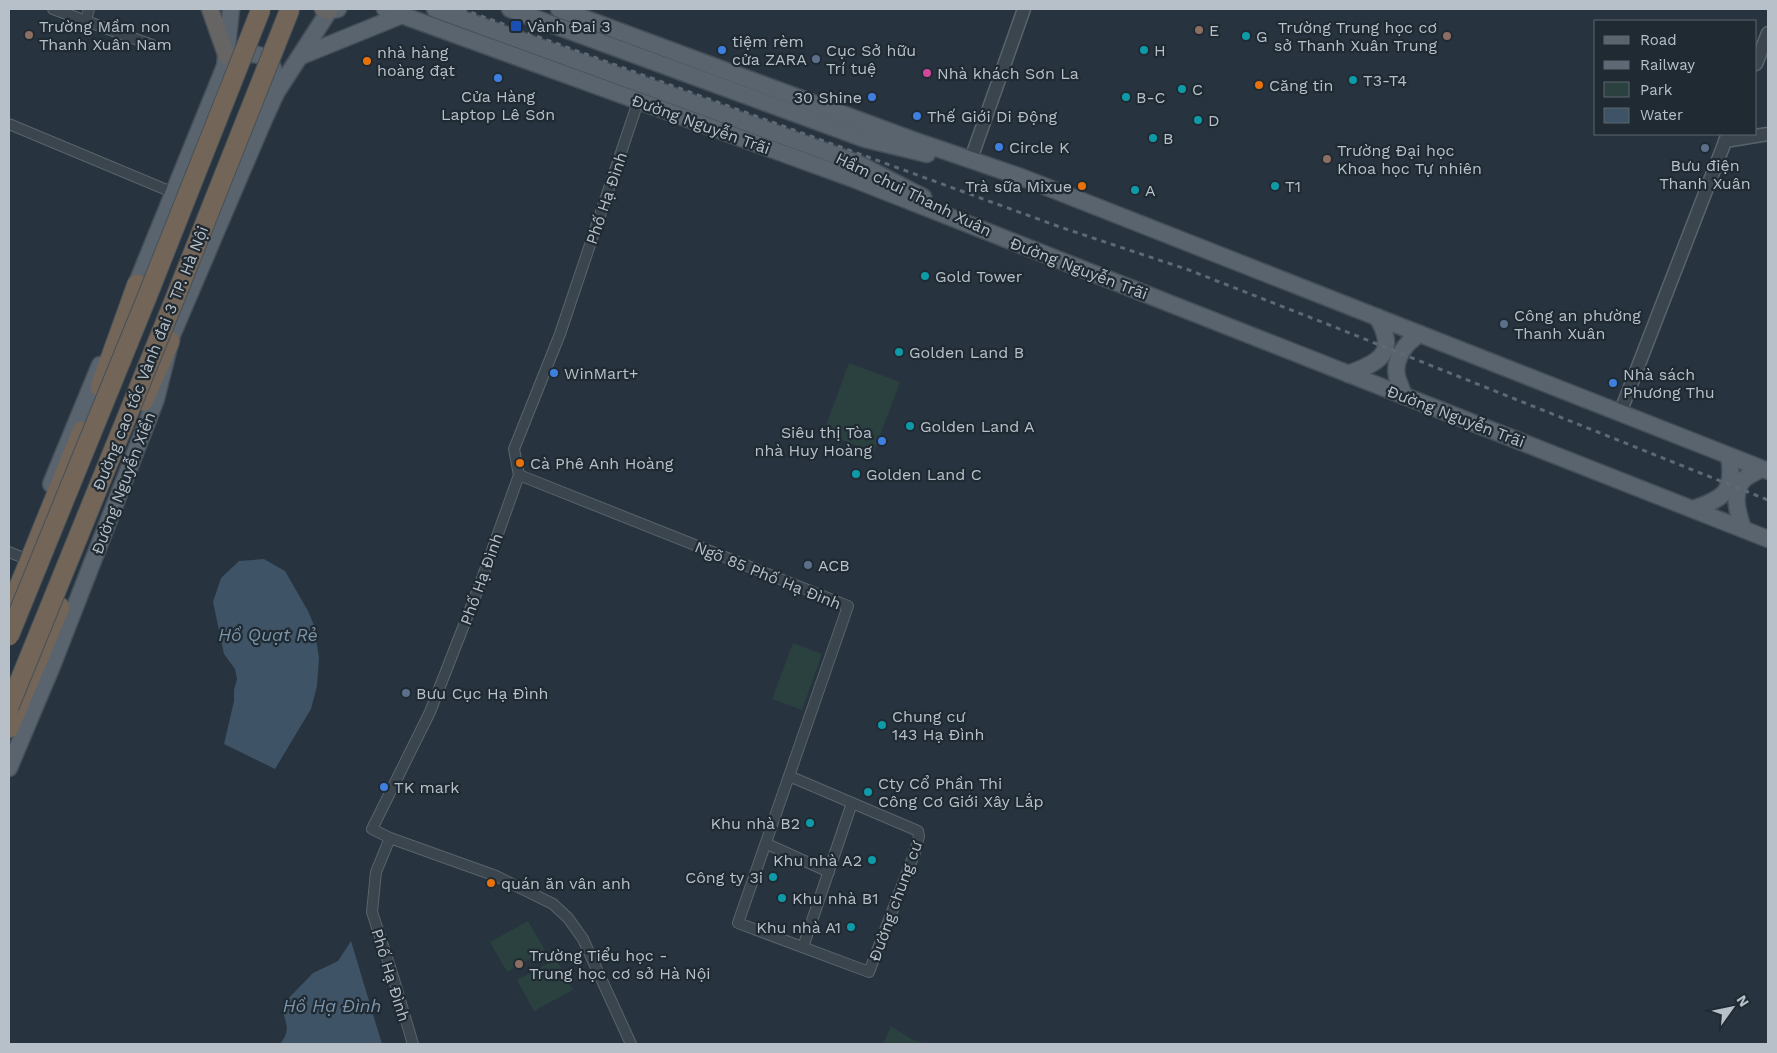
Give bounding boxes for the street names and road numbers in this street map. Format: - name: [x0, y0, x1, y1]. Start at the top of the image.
- street label: Đường Nguyễn Trãi: [629, 91, 773, 158]
- street label: Hầm chui Thanh Xuân: [833, 148, 995, 240]
- street label: Phố Hạ Đình: [582, 150, 631, 247]
- street label: Đường cao tốc Vành đai 3 TP. Hà Nội: [89, 223, 212, 493]
- street label: Đường Nguyễn Trãi: [1007, 233, 1150, 303]
- street label: Đường Nguyễn Trãi: [1384, 381, 1527, 451]
- street label: Đường Nguyễn Xiển: [88, 409, 159, 557]
- street label: Phố Hạ Đình: [456, 531, 507, 628]
- street label: Ngõ 85 Phố Hạ Đình: [692, 537, 844, 614]
- street label: Đường chung cư: [865, 838, 926, 964]
- street label: Phố Hạ Đình: [367, 926, 414, 1024]

